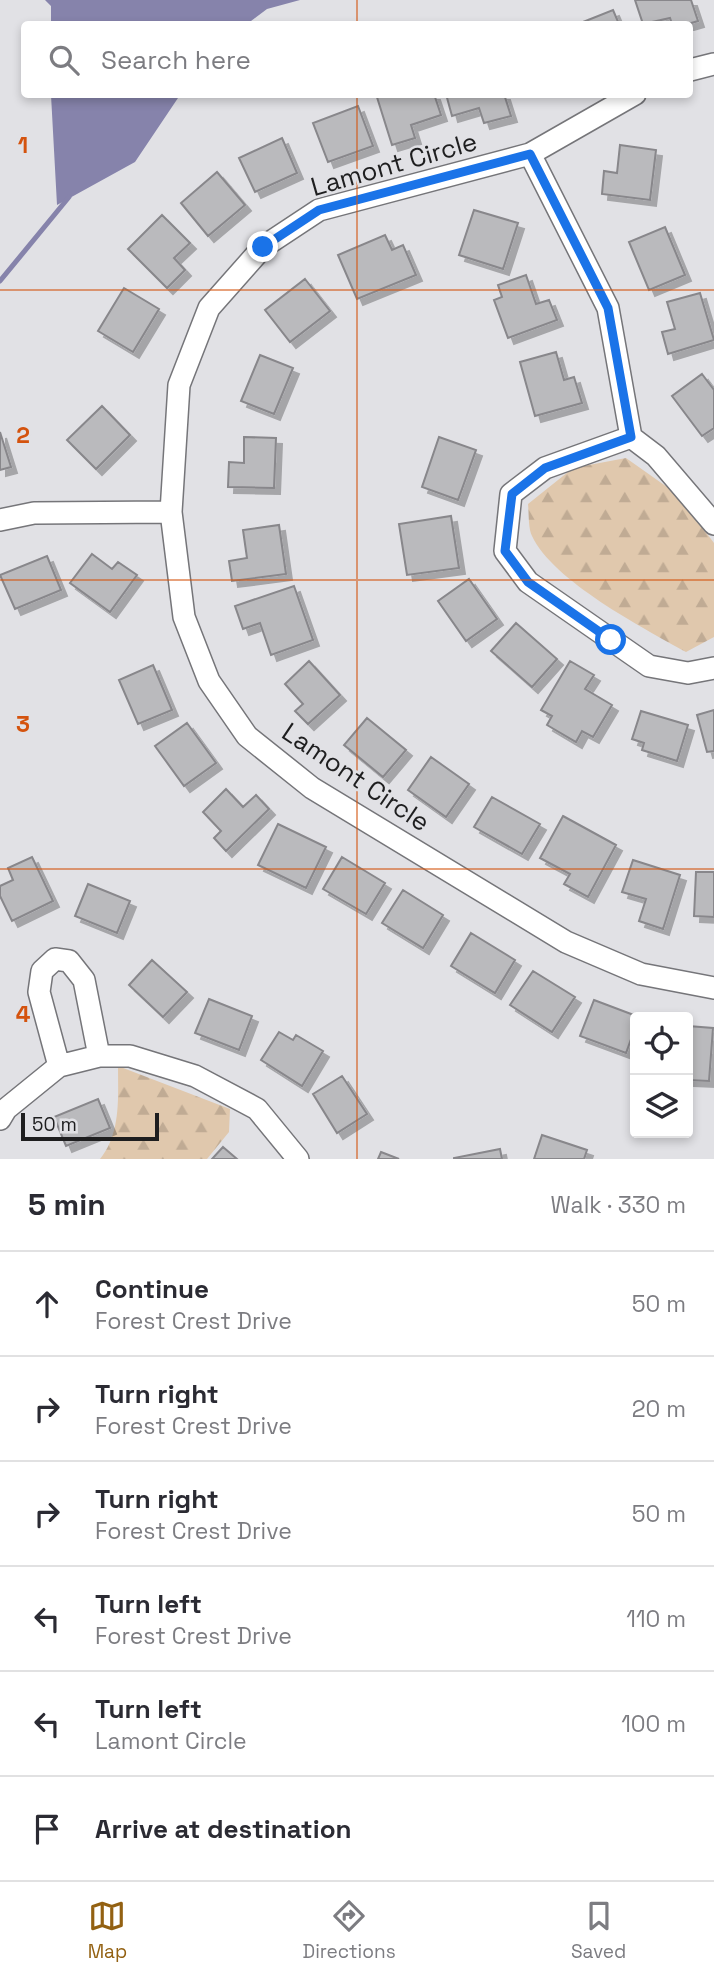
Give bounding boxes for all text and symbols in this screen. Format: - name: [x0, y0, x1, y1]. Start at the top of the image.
- search box: [21, 21, 693, 98]
- icon: search: [45, 41, 83, 79]
- text: Search here: [101, 43, 251, 77]
- street label: Lamont Circle: [307, 124, 481, 204]
- text: 1: [18, 130, 28, 160]
- route end: [247, 231, 278, 262]
- text: 2: [16, 420, 30, 450]
- route start: [595, 624, 626, 655]
- text: 3: [16, 709, 30, 739]
- street label: Lamont Circle: [275, 715, 437, 839]
- text: 4: [16, 999, 31, 1029]
- map controls: [630, 1012, 693, 1138]
- button: locate: [630, 1012, 693, 1075]
- button: layers: [630, 1075, 693, 1138]
- scale bar: [21, 1110, 159, 1142]
- text: 50 m: [32, 1112, 77, 1137]
- text: 5 min: [28, 1185, 106, 1224]
- text: Walk · 330 m: [551, 1190, 686, 1220]
- text: Continue: [95, 1272, 209, 1306]
- icon: ahead: [28, 1285, 66, 1323]
- text: 50 m: [632, 1289, 686, 1319]
- text: Forest Crest Drive: [95, 1306, 292, 1336]
- text: Turn right: [95, 1377, 219, 1411]
- icon: right: [28, 1390, 66, 1428]
- text: 20 m: [632, 1394, 686, 1424]
- text: Forest Crest Drive: [95, 1411, 292, 1441]
- text: Turn right: [95, 1482, 219, 1516]
- icon: right: [28, 1495, 66, 1533]
- text: 50 m: [632, 1499, 686, 1529]
- text: Forest Crest Drive: [95, 1516, 292, 1546]
- text: Turn left: [95, 1587, 202, 1621]
- icon: left: [28, 1600, 66, 1638]
- text: 110 m: [626, 1604, 686, 1634]
- text: Forest Crest Drive: [95, 1621, 292, 1651]
- text: Turn left: [95, 1692, 202, 1726]
- icon: left: [28, 1705, 66, 1743]
- text: 100 m: [621, 1709, 686, 1739]
- text: Lamont Circle: [95, 1726, 247, 1756]
- icon: arrive: [28, 1810, 66, 1848]
- text: Arrive at destination: [95, 1812, 352, 1846]
- tab: Map: [88, 1897, 127, 1964]
- tab: Directions: [303, 1897, 396, 1964]
- tab: Saved: [571, 1897, 626, 1964]

